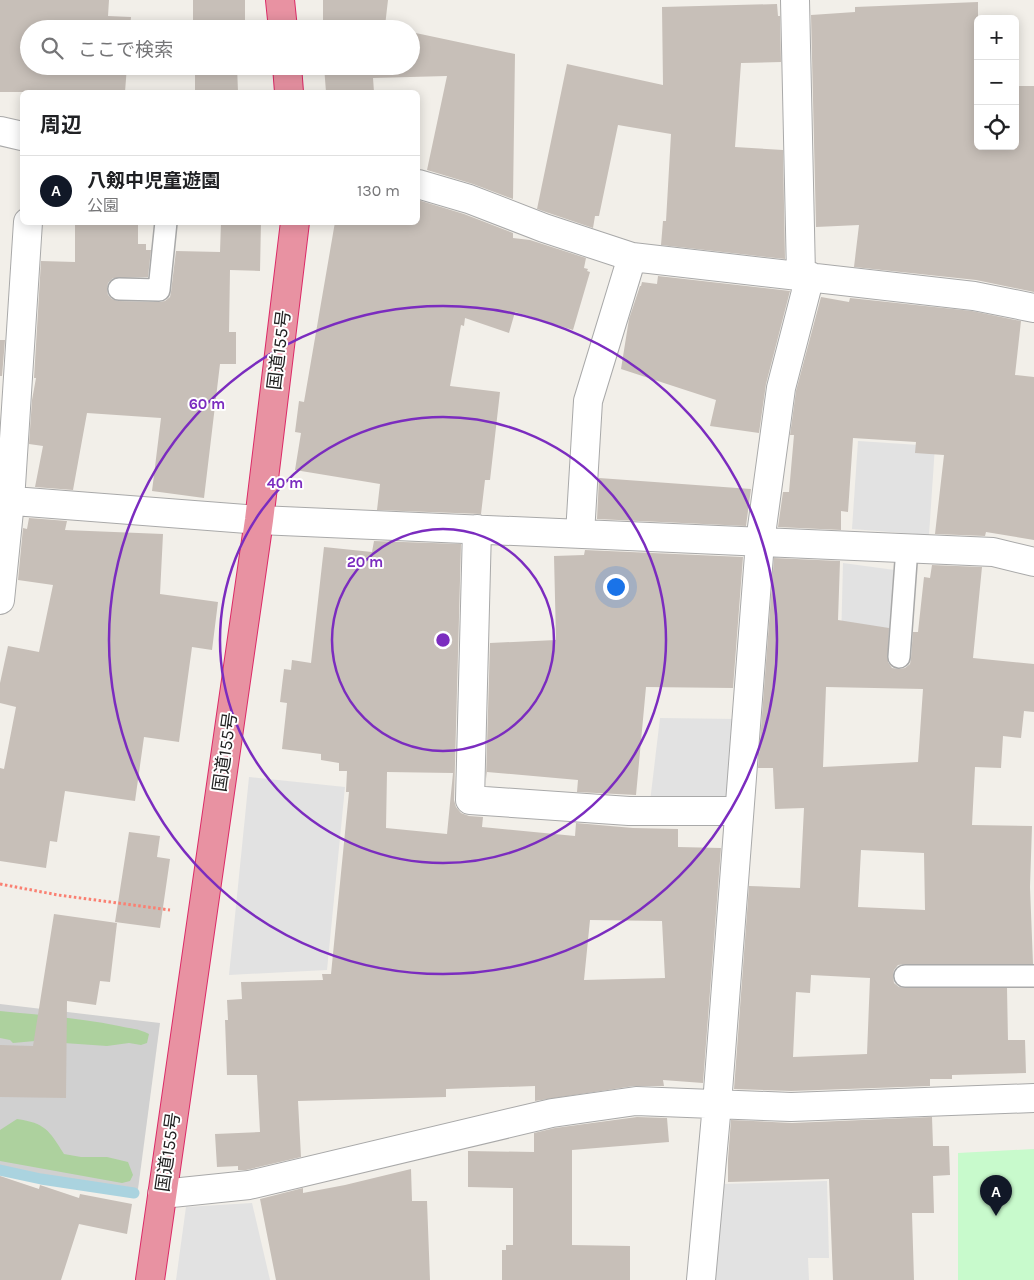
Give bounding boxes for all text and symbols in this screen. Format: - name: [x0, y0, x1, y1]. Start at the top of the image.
- map controls: [974, 15, 1019, 150]
- button: +: [974, 15, 1019, 60]
- search box: [20, 20, 420, 75]
- icon: search: [38, 34, 66, 62]
- text: ここで検索: [78, 39, 173, 61]
- button: −: [974, 60, 1019, 105]
- button: locate: [974, 105, 1019, 150]
- text: 周辺: [40, 113, 82, 137]
- text: 八剱中児童遊園: [87, 170, 220, 192]
- text: A: [51, 181, 61, 200]
- text: 130 m: [357, 181, 400, 200]
- text: 公園: [87, 196, 119, 215]
- street label: 国道155号: [263, 309, 295, 391]
- text: 60 m: [189, 395, 225, 413]
- text: 40 m: [267, 474, 303, 492]
- text: 20 m: [347, 553, 383, 571]
- your location: [603, 574, 629, 600]
- centre of rings: [434, 631, 452, 649]
- street label: 国道155号: [209, 711, 241, 793]
- street label: 国道155号: [152, 1111, 184, 1193]
- pin: A: [980, 1175, 1012, 1216]

